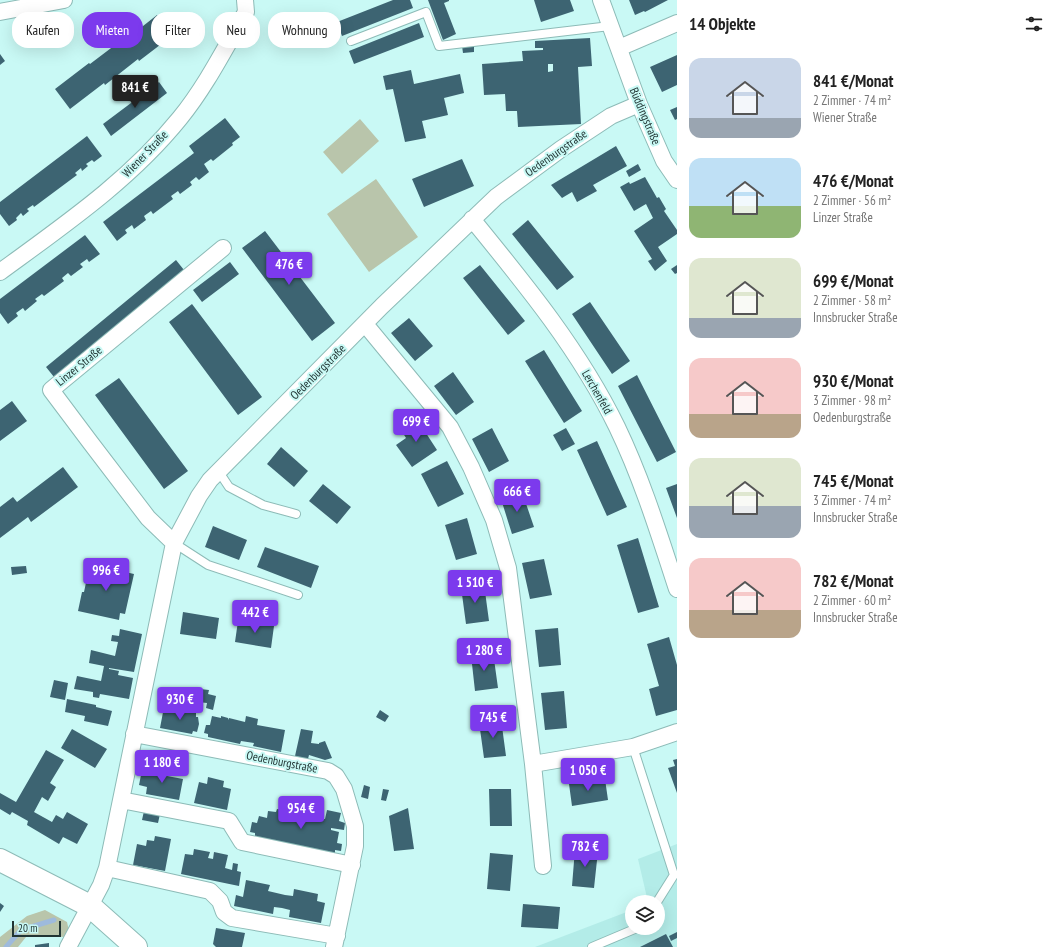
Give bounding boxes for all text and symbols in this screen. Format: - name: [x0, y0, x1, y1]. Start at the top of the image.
- chip: Kaufen: [12, 12, 74, 48]
- chip: Mieten: [82, 12, 143, 48]
- chip: Filter: [151, 12, 205, 48]
- chip: Neu: [213, 12, 260, 48]
- chip: Wohnung: [268, 12, 341, 48]
- text: 14 Objekte: [689, 13, 756, 35]
- icon: filters: [1023, 13, 1045, 35]
- text: 841 €/Monat: [813, 70, 893, 92]
- icon: home: [721, 74, 769, 122]
- pin: 841 €: [107, 75, 163, 109]
- text: 841 €: [121, 79, 149, 96]
- street label: Büddingstraße: [627, 85, 664, 147]
- text: 2 Zimmer · 74 m²: [813, 92, 891, 109]
- text: Wiener Straße: [813, 109, 877, 126]
- street label: Oedenburgstraße: [522, 126, 590, 179]
- street label: Wiener Straße: [119, 127, 171, 180]
- text: 476 €/Monat: [813, 170, 893, 192]
- icon: home: [721, 174, 769, 222]
- text: 2 Zimmer · 56 m²: [813, 192, 891, 209]
- text: Linzer Straße: [813, 209, 873, 226]
- pin: 476 €: [261, 252, 317, 286]
- text: 476 €: [275, 256, 303, 273]
- text: 699 €/Monat: [813, 270, 893, 292]
- icon: home: [721, 274, 769, 322]
- text: 2 Zimmer · 58 m²: [813, 292, 891, 309]
- text: Innsbrucker Straße: [813, 309, 898, 326]
- street label: Oedenburgstraße: [287, 341, 348, 402]
- street label: Linzer Straße: [53, 342, 105, 389]
- street label: Lerchenfeld: [579, 367, 616, 416]
- text: 930 €/Monat: [813, 370, 893, 392]
- icon: home: [721, 374, 769, 422]
- text: 3 Zimmer · 98 m²: [813, 392, 891, 409]
- pin: 699 €: [388, 409, 444, 443]
- text: Oedenburgstraße: [813, 409, 891, 426]
- text: 699 €: [402, 413, 430, 430]
- text: 745 €/Monat: [813, 470, 893, 492]
- icon: home: [721, 474, 769, 522]
- pin: 666 €: [489, 479, 545, 513]
- text: 666 €: [503, 483, 531, 500]
- text: 3 Zimmer · 74 m²: [813, 492, 891, 509]
- text: Innsbrucker Straße: [813, 509, 898, 526]
- pin: 996 €: [78, 558, 134, 592]
- text: 996 €: [92, 562, 120, 579]
- pin: 1 510 €: [438, 570, 512, 604]
- text: 782 €/Monat: [813, 570, 893, 592]
- text: 1 510 €: [457, 574, 493, 591]
- icon: home: [721, 574, 769, 622]
- text: 2 Zimmer · 60 m²: [813, 592, 891, 609]
- pin: 442 €: [227, 600, 283, 634]
- text: 442 €: [241, 604, 269, 621]
- text: Innsbrucker Straße: [813, 609, 898, 626]
- pin: 1 280 €: [447, 638, 521, 672]
- text: 1 280 €: [466, 642, 502, 659]
- pin: 930 €: [152, 687, 208, 721]
- text: 930 €: [166, 691, 194, 708]
- pin: 745 €: [465, 705, 521, 739]
- text: 745 €: [479, 709, 507, 726]
- street label: Oedenburgstraße: [245, 747, 319, 776]
- pin: 1 180 €: [125, 750, 199, 784]
- text: 1 180 €: [144, 754, 180, 771]
- pin: 1 050 €: [551, 758, 625, 792]
- text: 1 050 €: [570, 762, 606, 779]
- pin: 954 €: [273, 796, 329, 830]
- text: 954 €: [287, 800, 315, 817]
- pin: 782 €: [557, 834, 613, 868]
- text: 782 €: [571, 838, 599, 855]
- map controls: [625, 895, 665, 935]
- button: layers: [625, 895, 665, 935]
- scale bar: [12, 919, 61, 938]
- text: 20 m: [18, 921, 37, 935]

